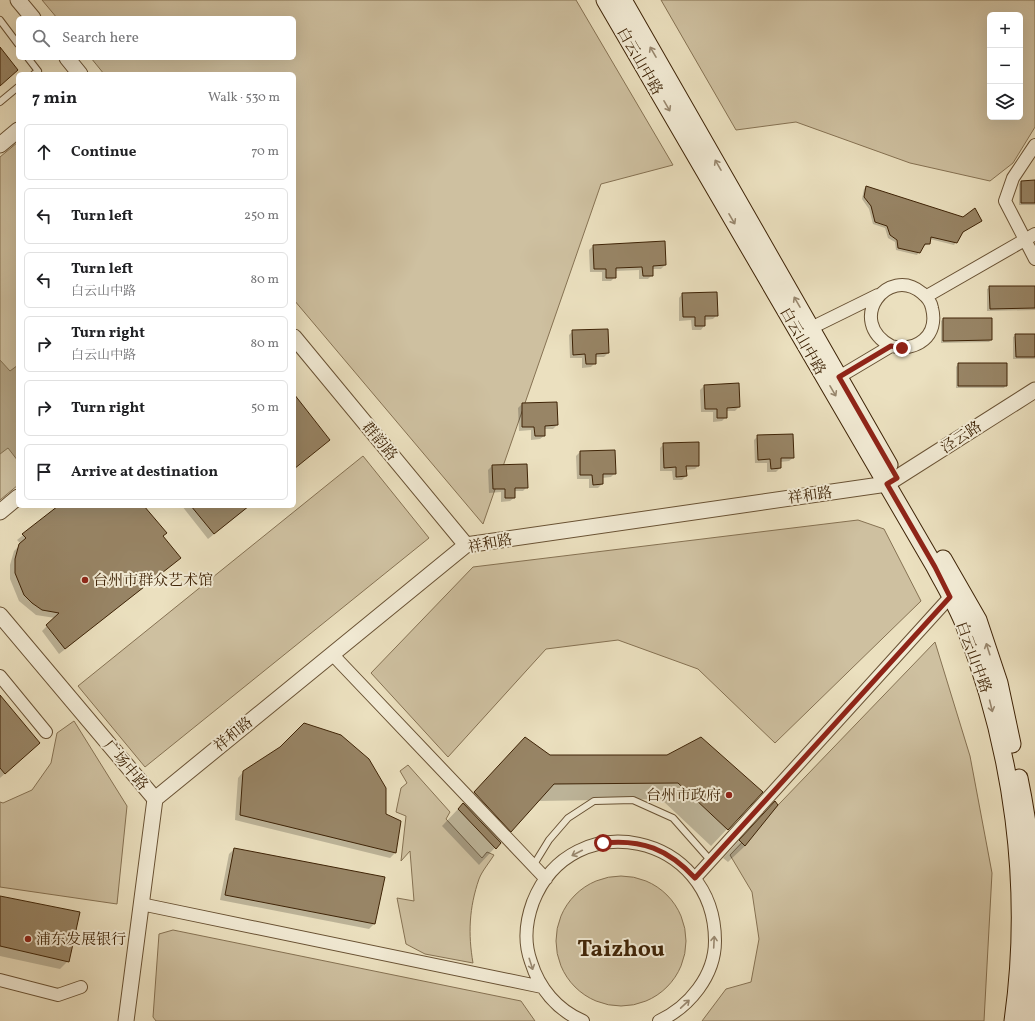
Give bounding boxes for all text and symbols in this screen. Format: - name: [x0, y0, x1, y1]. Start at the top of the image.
- map controls: [987, 12, 1023, 120]
- button: +: [987, 12, 1023, 48]
- search box: [16, 16, 296, 60]
- street label: 白云山中路: [611, 24, 667, 99]
- icon: search: [30, 27, 52, 49]
- text: Search here: [62, 28, 139, 49]
- one-way arrow: [649, 46, 657, 58]
- button: −: [987, 48, 1023, 84]
- button: layers: [987, 84, 1023, 120]
- text: 7 min: [32, 87, 77, 110]
- text: Walk · 530 m: [208, 89, 280, 107]
- one-way arrow: [663, 100, 671, 112]
- icon: ahead: [33, 141, 55, 163]
- text: Continue: [71, 142, 136, 163]
- text: 70 m: [251, 143, 279, 161]
- one-way arrow: [714, 159, 722, 171]
- icon: left: [33, 205, 55, 227]
- text: Turn left: [71, 206, 133, 227]
- text: 250 m: [244, 207, 279, 225]
- one-way arrow: [728, 213, 736, 224]
- text: Turn left: [71, 259, 133, 280]
- icon: left: [33, 269, 55, 291]
- text: 80 m: [250, 271, 279, 289]
- text: 白云山中路: [71, 283, 136, 301]
- one-way arrow: [792, 296, 800, 308]
- street label: 白云山中路: [774, 304, 830, 379]
- text: Turn right: [71, 323, 145, 344]
- icon: right: [33, 333, 55, 355]
- text: 80 m: [250, 335, 279, 353]
- route end: [893, 339, 911, 357]
- text: 白云山中路: [71, 347, 136, 365]
- one-way arrow: [829, 385, 837, 397]
- icon: right: [33, 397, 55, 419]
- text: Turn right: [71, 398, 145, 419]
- text: 50 m: [251, 399, 279, 417]
- street label: 泾云路: [937, 417, 986, 459]
- street label: 群韵路: [356, 418, 401, 466]
- icon: arrive: [33, 461, 55, 483]
- text: Arrive at destination: [71, 462, 218, 483]
- street label: 祥和路: [786, 483, 834, 510]
- street label: 祥和路: [466, 530, 514, 559]
- place label: 台州市群众艺术馆: [93, 571, 213, 592]
- marker: 台州市群众艺术馆: [80, 575, 90, 585]
- street label: 白云山中路: [950, 619, 995, 696]
- one-way arrow: [983, 643, 991, 655]
- one-way arrow: [988, 700, 996, 713]
- street label: 祥和路: [210, 713, 258, 757]
- street label: 广场中路: [98, 736, 152, 796]
- place label: 台州市政府: [646, 786, 721, 807]
- marker: 台州市政府: [724, 790, 734, 800]
- route start: [594, 834, 612, 852]
- one-way arrow: [571, 850, 583, 857]
- place label: 浦东发展银行: [36, 930, 126, 951]
- marker: 浦东发展银行: [23, 934, 33, 944]
- district label: Taizhou: [577, 934, 665, 966]
- one-way arrow: [711, 936, 718, 949]
- one-way arrow: [528, 957, 536, 969]
- one-way arrow: [680, 999, 690, 1009]

